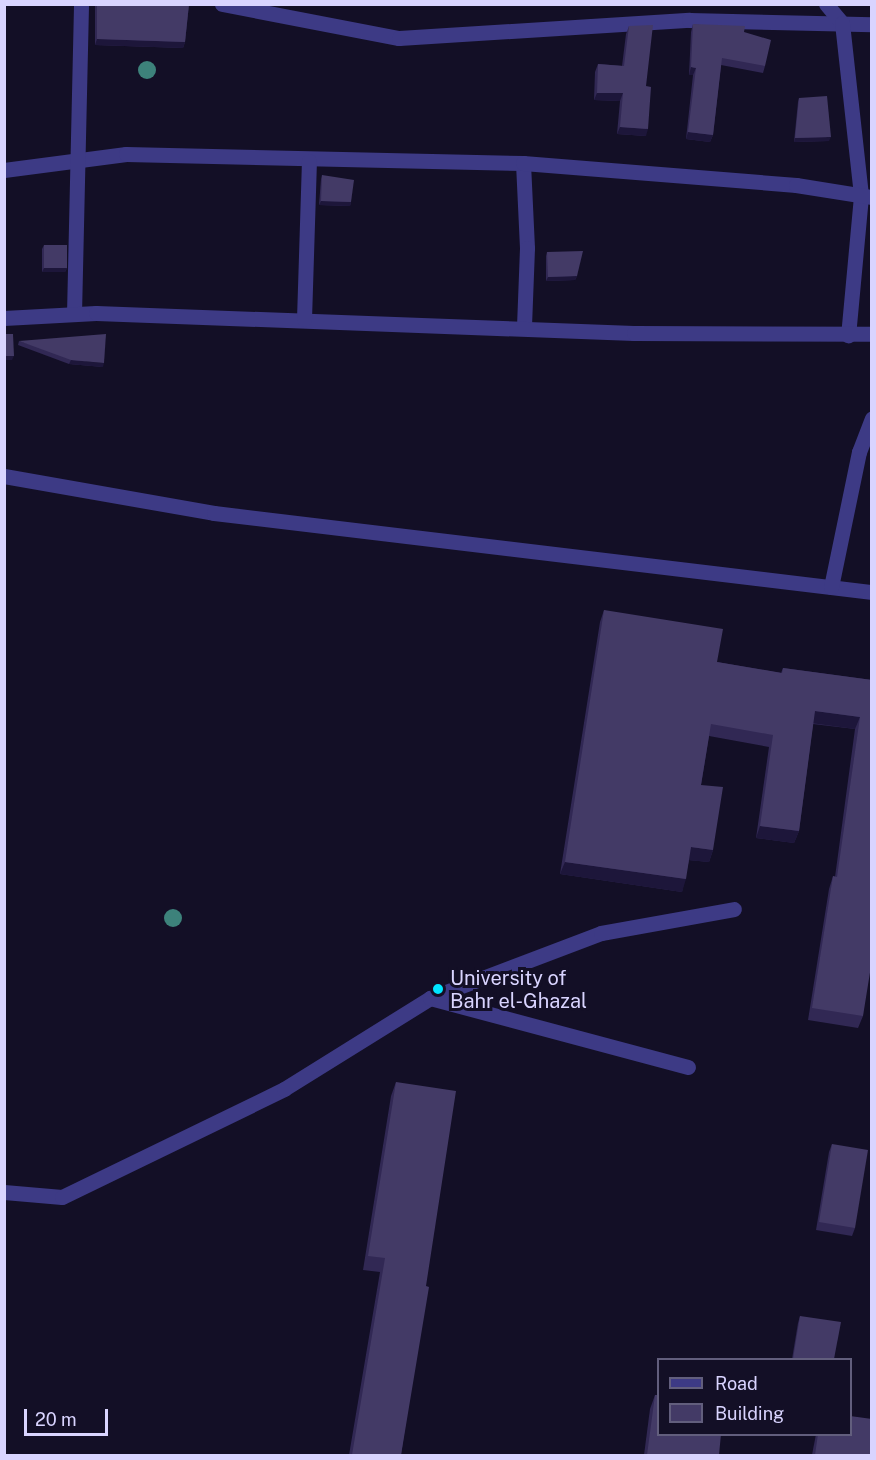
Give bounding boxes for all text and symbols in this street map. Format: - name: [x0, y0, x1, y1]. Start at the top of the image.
- place label: University of Bahr el-Ghazal: [450, 966, 587, 1013]
- marker: University of Bahr el-Ghazal: [431, 982, 445, 996]
- legend: [657, 1358, 852, 1436]
- text: Road: [715, 1373, 758, 1394]
- scale bar: [27, 1397, 111, 1435]
- text: Building: [715, 1403, 784, 1424]
- text: 20 m: [35, 1409, 77, 1430]

